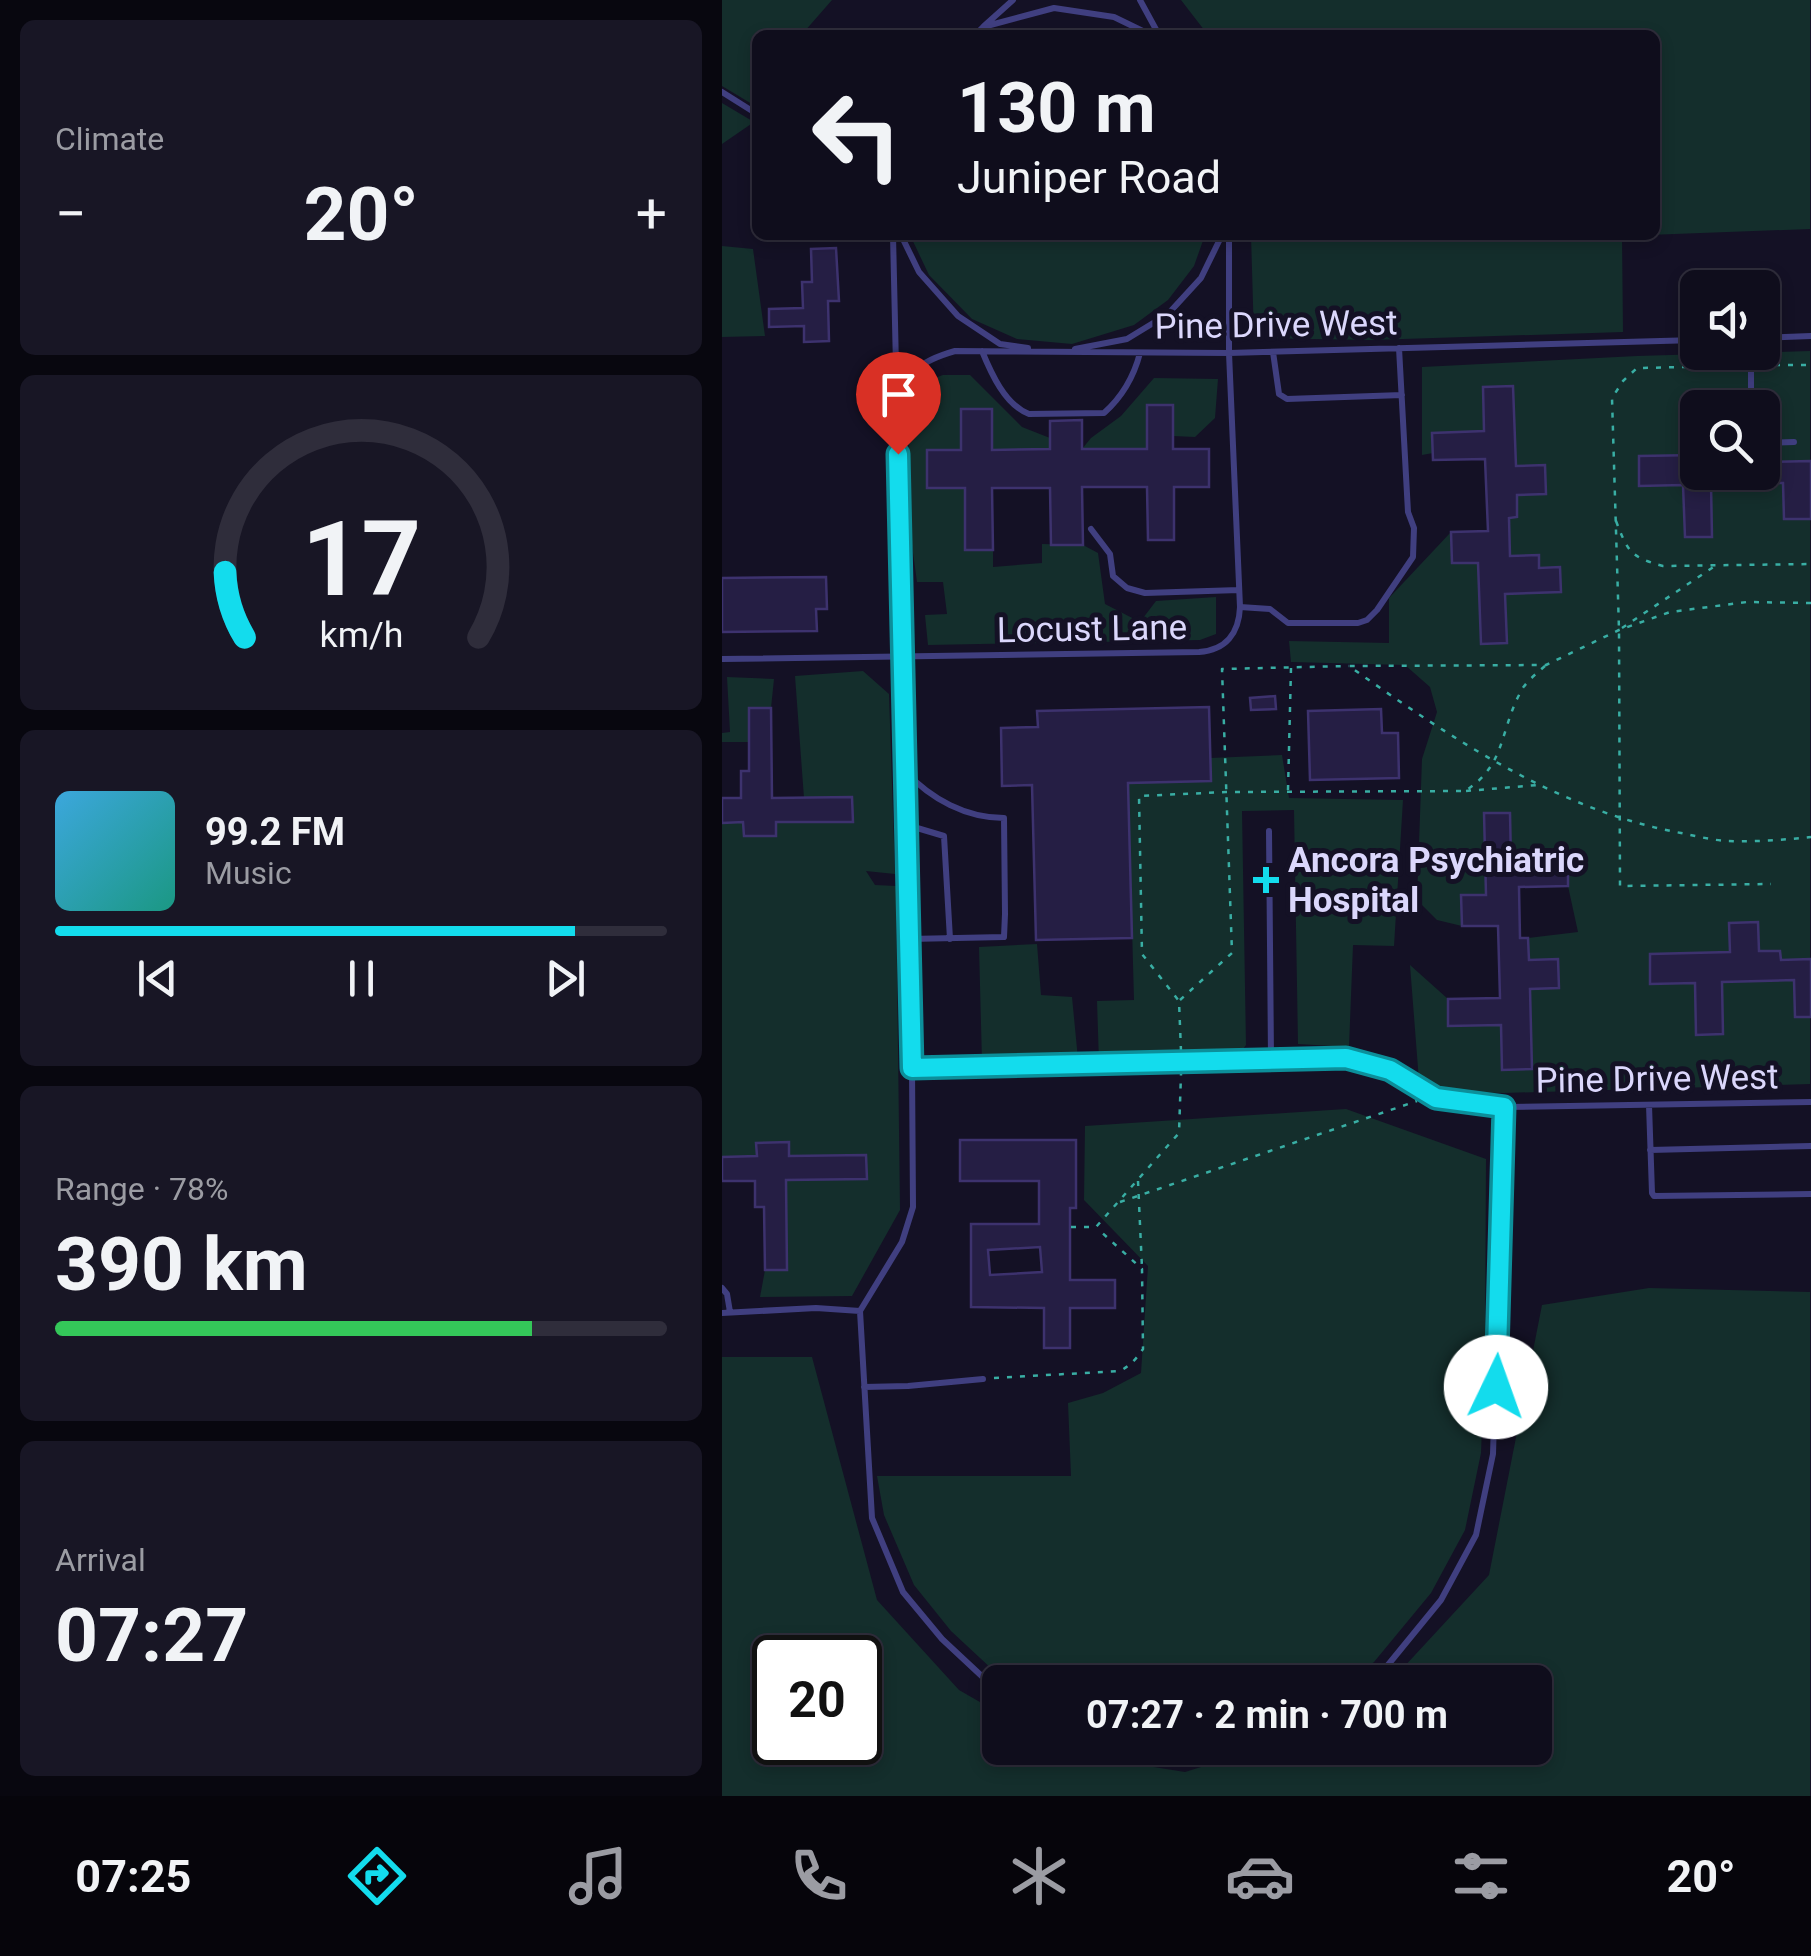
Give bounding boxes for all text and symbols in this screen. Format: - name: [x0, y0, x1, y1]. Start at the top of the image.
- text: 130 m: [957, 67, 1156, 149]
- icon: left: [792, 70, 922, 200]
- text: Climate: [55, 120, 164, 158]
- text: Juniper Road: [957, 151, 1221, 204]
- text: 20°: [303, 170, 419, 258]
- text: −: [55, 182, 86, 246]
- text: +: [636, 182, 667, 246]
- map controls: [1680, 270, 1780, 490]
- button: sound: [1680, 270, 1780, 370]
- street label: Pine Drive West: [1154, 302, 1398, 348]
- pin: [856, 352, 941, 455]
- icon: arrive: [871, 367, 926, 422]
- button: search: [1680, 390, 1780, 490]
- text: 17: [301, 499, 421, 620]
- street label: Locust Lane: [996, 607, 1188, 651]
- text: km/h: [319, 614, 403, 656]
- text: 99.2 FM: [205, 810, 345, 854]
- place label: Ancora Psychiatric Hospital: [1288, 840, 1584, 921]
- text: Music: [205, 854, 292, 892]
- marker: Ancora Psychiatric Hospital: [1253, 867, 1279, 893]
- icon: previous: [130, 951, 185, 1006]
- icon: pause: [334, 951, 389, 1006]
- icon: next: [538, 951, 593, 1006]
- street label: Pine Drive West: [1535, 1056, 1779, 1102]
- text: Range · 78%: [55, 1170, 228, 1208]
- text: 390 km: [55, 1220, 308, 1308]
- position arrow: [1444, 1335, 1548, 1439]
- text: Arrival: [55, 1541, 146, 1579]
- text: 07:27: [55, 1591, 248, 1679]
- speed limit sign: 20: [752, 1635, 882, 1765]
- text: 07:27 · 2 min · 700 m: [1086, 1693, 1448, 1737]
- icon: directions: [342, 1841, 412, 1911]
- icon: music: [563, 1841, 633, 1911]
- icon: phone: [784, 1841, 854, 1911]
- icon: climate: [1004, 1841, 1074, 1911]
- icon: car: [1225, 1841, 1295, 1911]
- icon: filters: [1446, 1841, 1516, 1911]
- text: 07:25: [75, 1850, 191, 1903]
- text: 20°: [1666, 1850, 1736, 1903]

